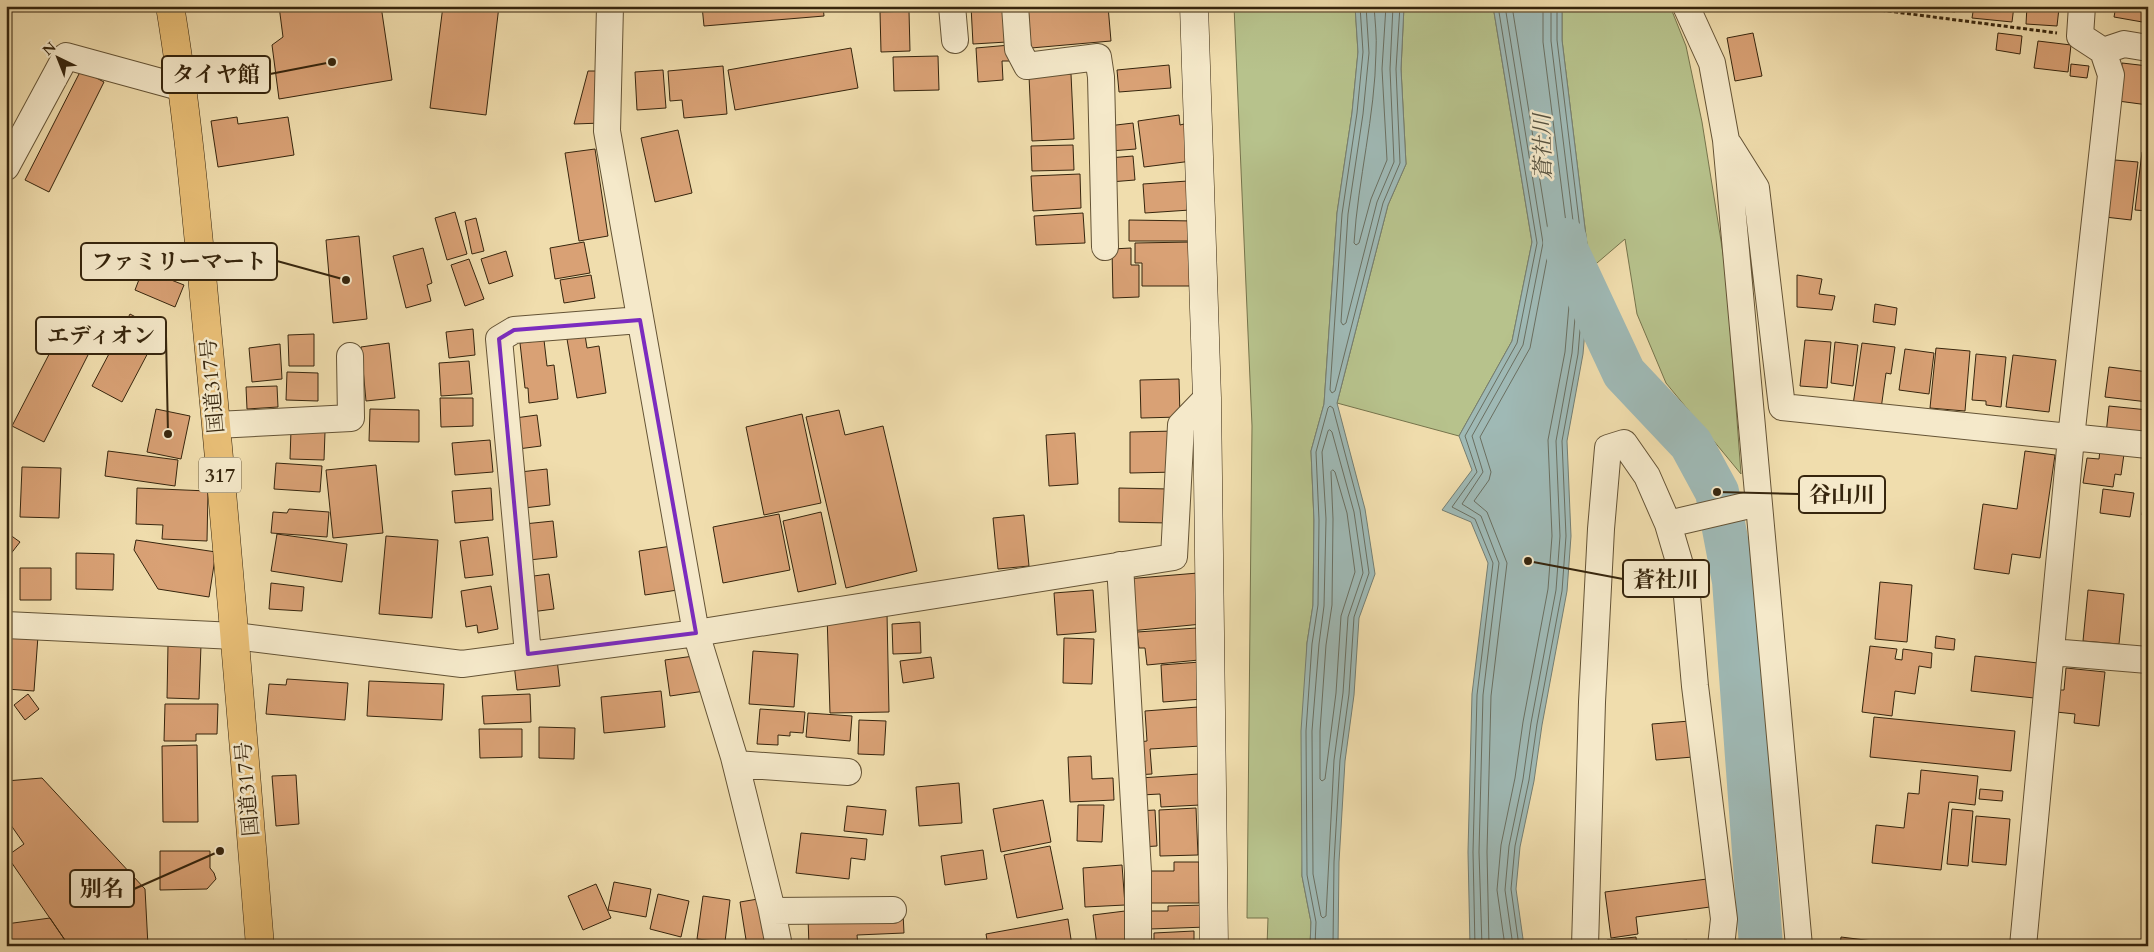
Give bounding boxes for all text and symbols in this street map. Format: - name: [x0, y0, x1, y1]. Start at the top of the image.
- north arrow: [32, 32, 82, 82]
- text: N: [39, 38, 60, 60]
- callout: タイヤ館: [162, 56, 270, 93]
- text: タイヤ館: [172, 60, 260, 90]
- water label: 蒼社川: [1527, 112, 1559, 180]
- callout: ファミリーマート: [81, 243, 277, 280]
- text: ファミリーマート: [91, 247, 267, 277]
- callout: エディオン: [36, 317, 166, 354]
- text: エディオン: [47, 321, 155, 351]
- street label: 国道317号: [194, 337, 231, 435]
- road number: 317: [199, 458, 241, 492]
- callout: 谷山川: [1799, 476, 1885, 513]
- text: 谷山川: [1809, 480, 1875, 510]
- callout: 蒼社川: [1623, 560, 1709, 597]
- text: 蒼社川: [1633, 565, 1699, 595]
- street label: 国道317号: [229, 740, 266, 838]
- callout: 別名: [70, 870, 134, 907]
- text: 別名: [80, 874, 124, 904]

